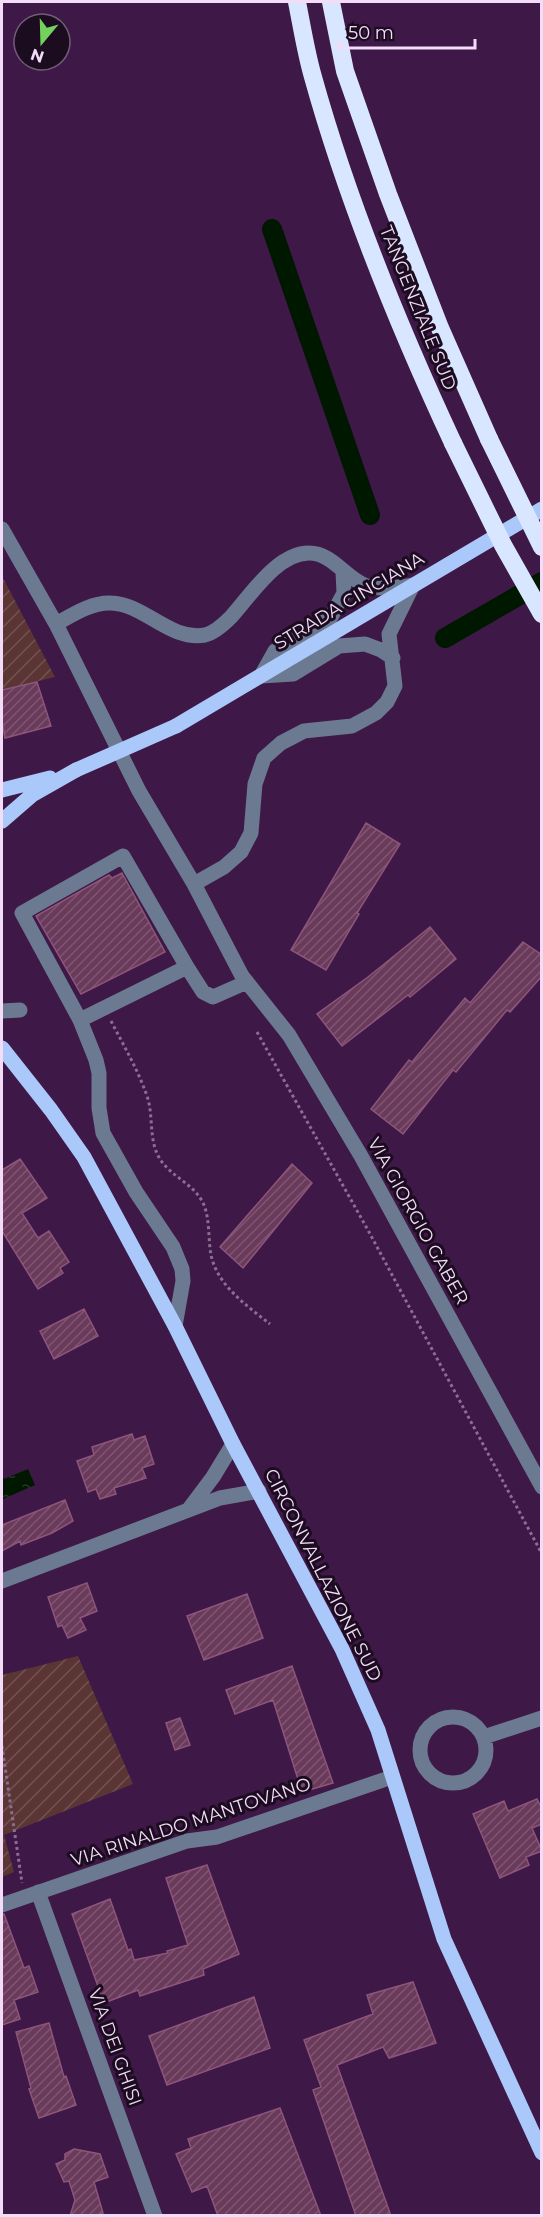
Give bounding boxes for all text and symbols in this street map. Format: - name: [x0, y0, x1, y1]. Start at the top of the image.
- north arrow: [12, 12, 72, 72]
- scale bar: [339, 12, 476, 50]
- text: 50 m: [348, 22, 394, 44]
- text: N: [28, 45, 46, 67]
- street label: TANGENZIALE SUD: [375, 223, 461, 393]
- street label: STRADA CINCIANA: [270, 548, 428, 654]
- street label: VIA GIORGIO GABER: [363, 1134, 473, 1308]
- street label: CIRCONVALLAZIONE SUD: [260, 1465, 386, 1685]
- street label: VIA RINALDO MANTOVANO: [68, 1773, 314, 1871]
- street label: VIA DEI GHISI: [84, 1985, 146, 2109]

